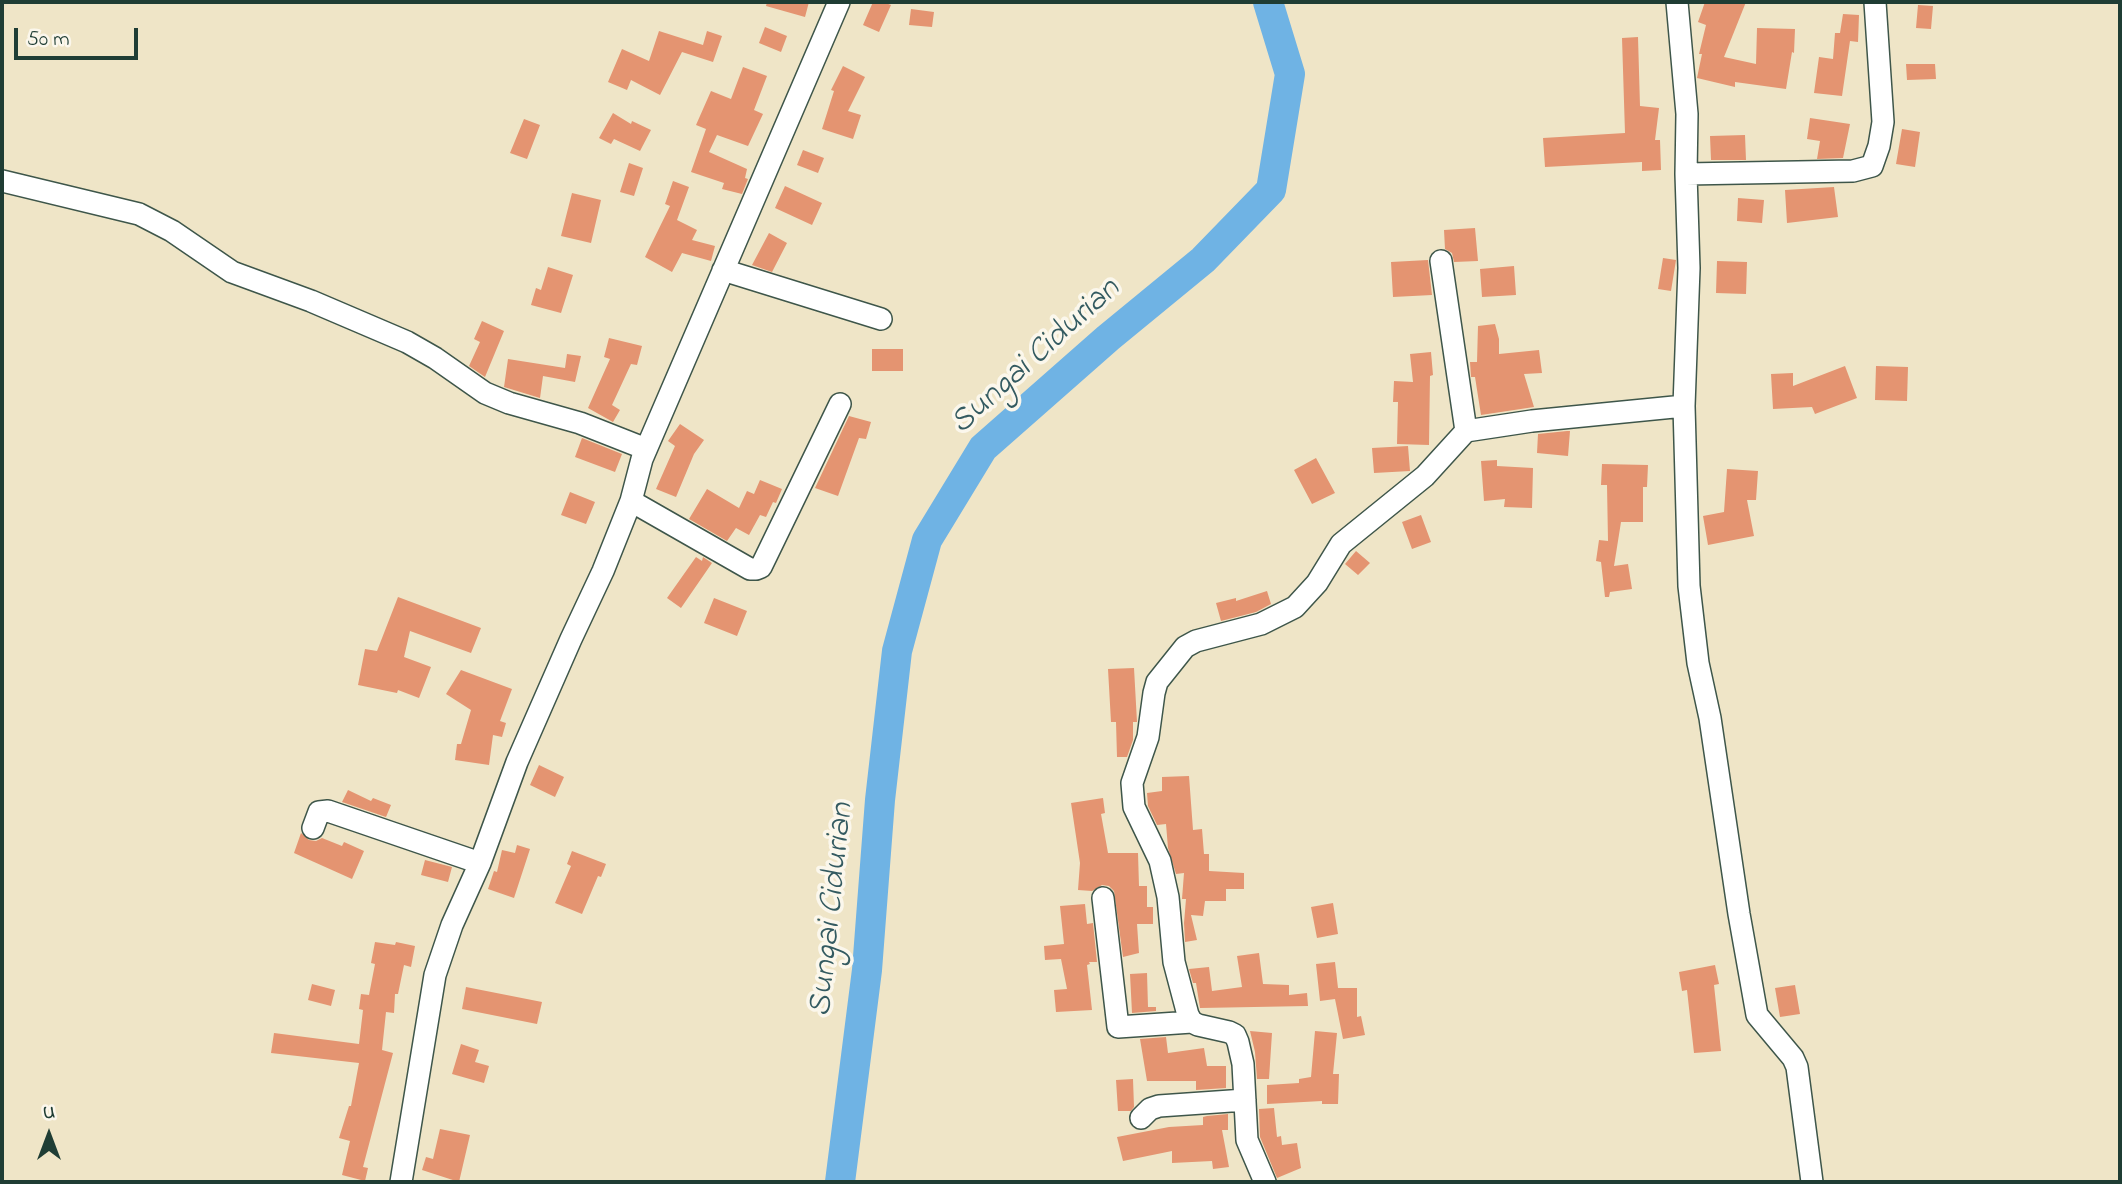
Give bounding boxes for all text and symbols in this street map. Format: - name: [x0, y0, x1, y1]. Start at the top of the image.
- scale bar: [18, 14, 142, 58]
- text: 50 m: [27, 25, 70, 55]
- water label: Sungai Cidurian: [944, 271, 1130, 445]
- water label: Sungai Cidurian: [803, 801, 865, 1019]
- north arrow: [14, 1100, 84, 1170]
- text: U: [43, 1100, 55, 1127]

